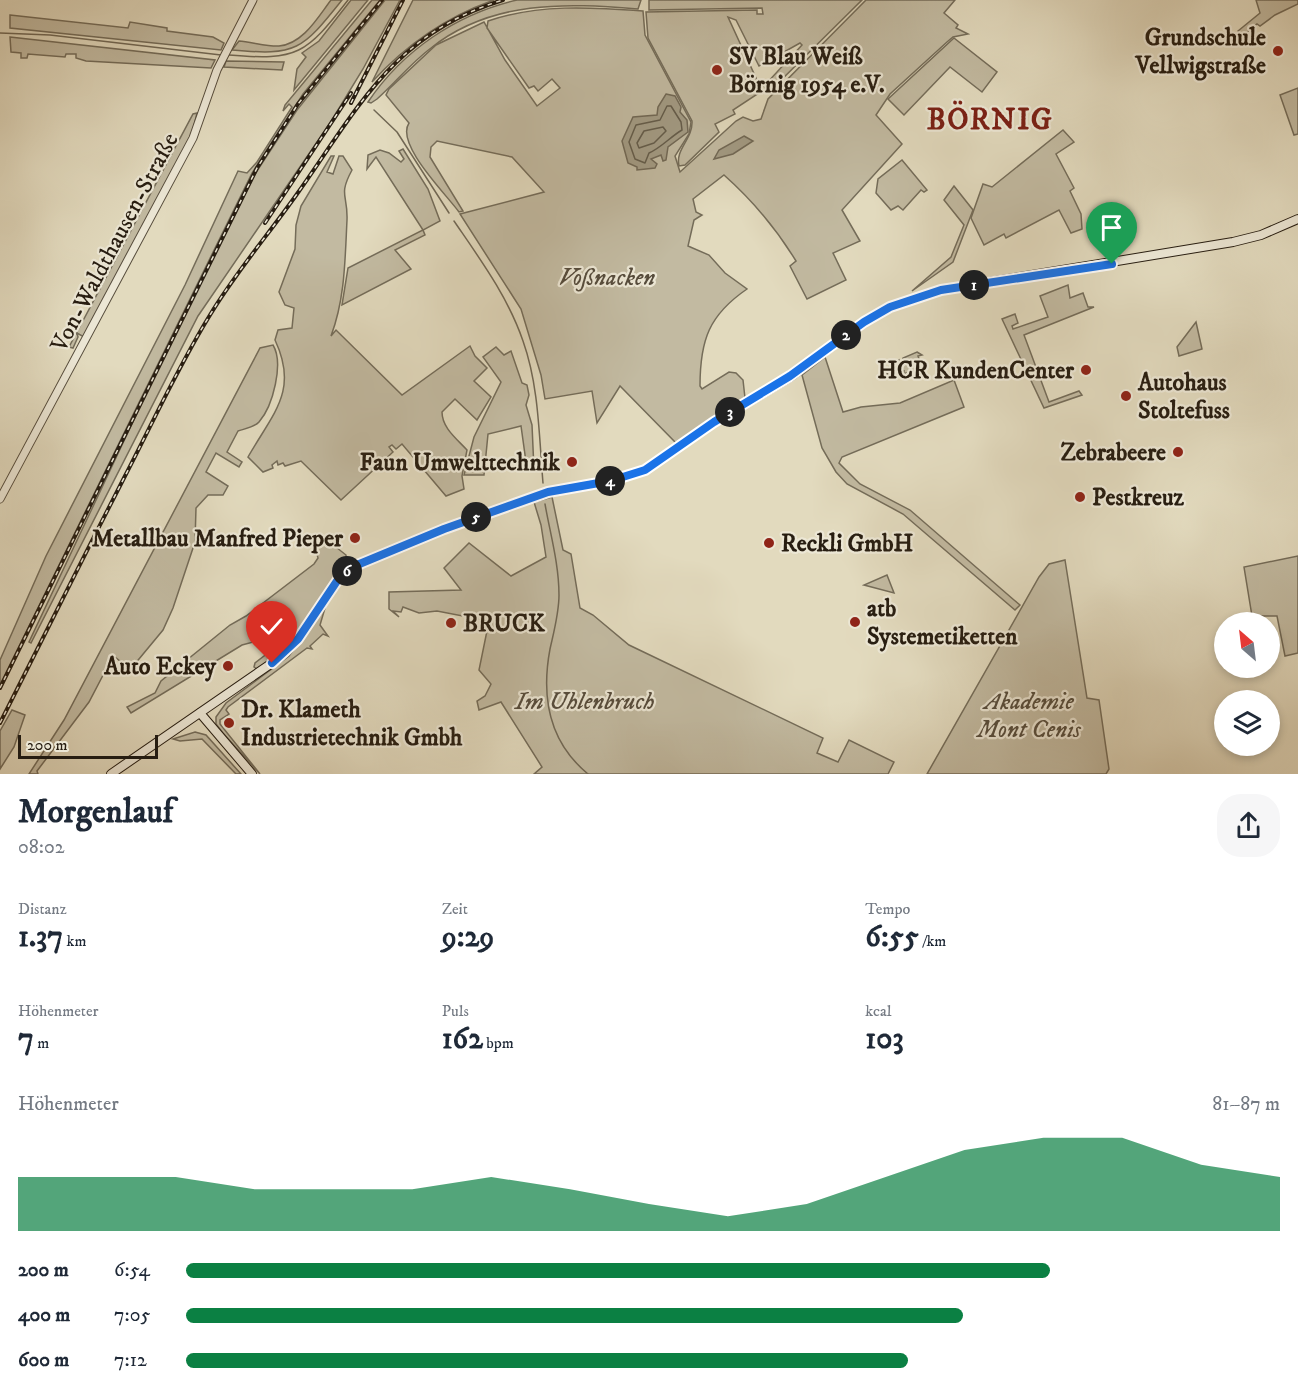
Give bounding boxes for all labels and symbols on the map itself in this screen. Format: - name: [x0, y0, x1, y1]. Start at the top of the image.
- place label: Grundschule Vellwigstraße: [1134, 23, 1266, 81]
- place label: SV Blau Weiß Börnig 1954 e.V.: [729, 42, 885, 100]
- marker: Grundschule Vellwigstraße: [1271, 44, 1285, 58]
- marker: SV Blau Weiß Börnig 1954 e.V.: [710, 63, 724, 77]
- district label: BÖRNIG: [927, 100, 1053, 139]
- street label: Von-Waldthausen-Straße: [44, 128, 185, 358]
- pin: [1086, 202, 1137, 264]
- park label: Voßnacken: [559, 263, 655, 293]
- pin: 1: [959, 270, 989, 300]
- pin: 2: [831, 320, 861, 350]
- place label: HCR KundenCenter: [877, 356, 1075, 386]
- marker: HCR KundenCenter: [1079, 363, 1093, 377]
- place label: Autohaus Stoltefuss: [1137, 368, 1230, 426]
- marker: Autohaus Stoltefuss: [1119, 389, 1133, 403]
- pin: 3: [715, 397, 745, 427]
- place label: Zebrabeere: [1060, 438, 1166, 468]
- marker: Zebrabeere: [1171, 445, 1185, 459]
- place label: Faun Umwelttechnik: [359, 448, 561, 478]
- marker: Faun Umwelttechnik: [565, 455, 579, 469]
- pin: 4: [595, 466, 625, 496]
- place label: Pestkreuz: [1092, 483, 1185, 513]
- marker: Pestkreuz: [1073, 490, 1087, 504]
- pin: 5: [461, 502, 491, 532]
- place label: Metallbau Manfred Pieper: [92, 524, 344, 554]
- place label: Reckli GmbH: [781, 529, 913, 559]
- marker: Metallbau Manfred Pieper: [348, 531, 362, 545]
- marker: Reckli GmbH: [762, 536, 776, 550]
- pin: 6: [332, 556, 362, 586]
- place label: atb Systemetiketten: [867, 594, 1018, 652]
- pin: [246, 601, 297, 663]
- place label: BRUCK: [463, 609, 546, 639]
- north arrow: [1214, 612, 1280, 678]
- marker: atb Systemetiketten: [848, 615, 862, 629]
- marker: BRUCK: [444, 616, 458, 630]
- place label: Auto Eckey: [103, 652, 217, 682]
- marker: Auto Eckey: [221, 659, 235, 673]
- park label: Im Uhlenbruch: [513, 687, 655, 717]
- park label: Akademie Mont Cenis: [975, 687, 1081, 745]
- place label: Dr. Klameth Industrietechnik Gmbh: [241, 695, 463, 753]
- marker: Dr. Klameth Industrietechnik Gmbh: [222, 716, 236, 730]
- scale bar: [18, 732, 158, 760]

